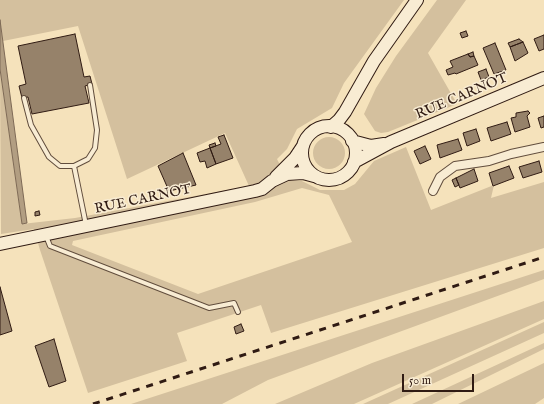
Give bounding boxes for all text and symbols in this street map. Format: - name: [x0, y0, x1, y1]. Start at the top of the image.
- street label: RUE CARNOT: [413, 70, 511, 124]
- street label: RUE CARNOT: [93, 182, 193, 218]
- scale bar: [404, 366, 476, 392]
- text: 50 m: [409, 373, 431, 388]

